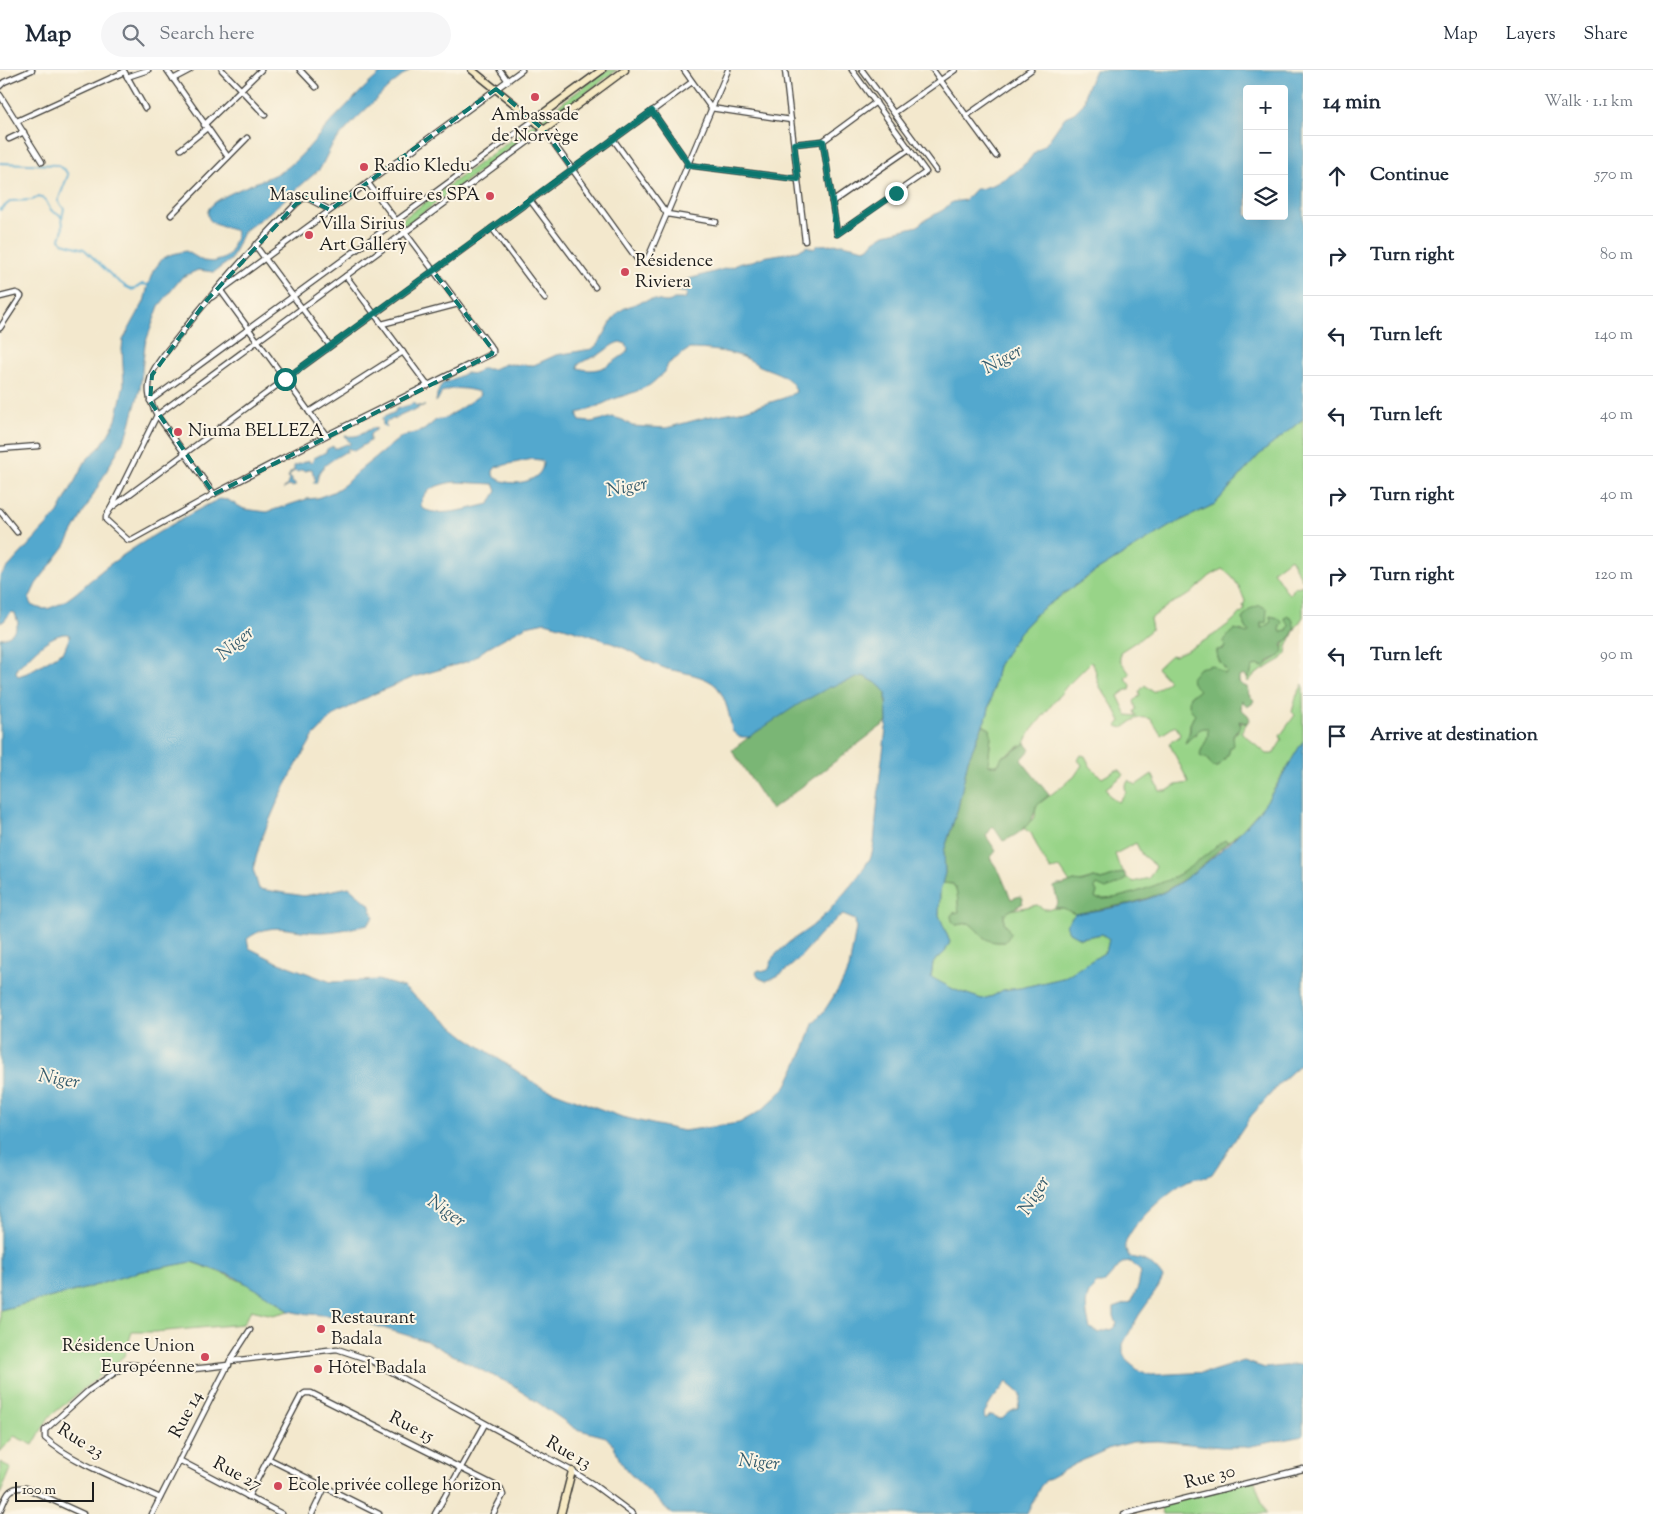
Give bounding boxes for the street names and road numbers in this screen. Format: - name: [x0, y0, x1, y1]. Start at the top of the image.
- street label: Rue 14: [164, 1387, 210, 1443]
- street label: Rue 15: [384, 1406, 438, 1450]
- street label: Rue 23: [52, 1418, 108, 1466]
- street label: Rue 13: [541, 1431, 595, 1477]
- street label: Rue 27: [208, 1451, 266, 1499]
- street label: Rue 30: [1182, 1459, 1238, 1497]

